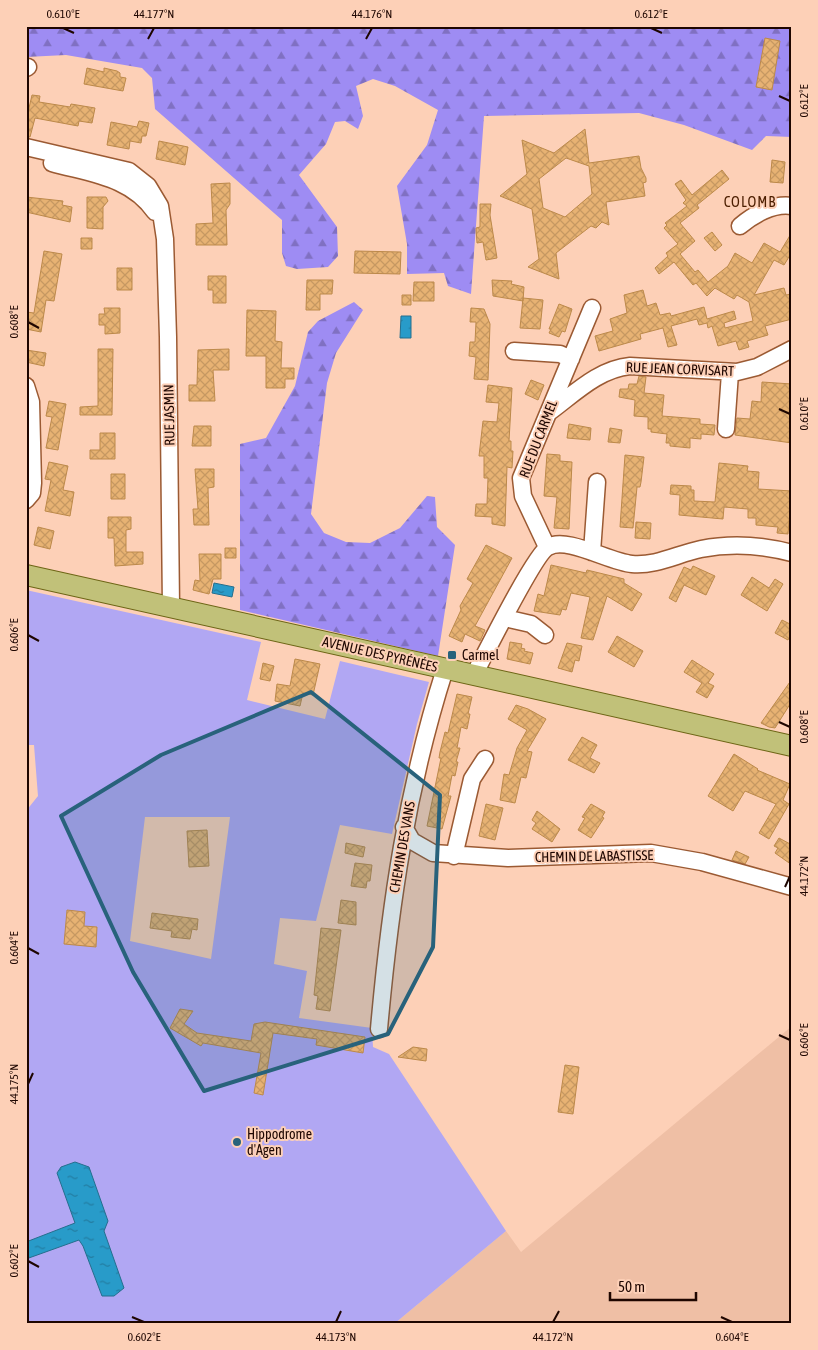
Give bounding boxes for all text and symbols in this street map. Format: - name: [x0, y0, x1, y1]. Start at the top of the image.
- text: 0.610°E: [46, 7, 80, 21]
- text: 44.177°N: [134, 7, 174, 21]
- text: 44.176°N: [352, 7, 392, 21]
- text: 0.612°E: [634, 7, 668, 21]
- text: 0.612°E: [797, 84, 811, 118]
- district label: COLOMB: [724, 193, 776, 210]
- text: 0.608°E: [7, 305, 21, 339]
- street label: RUE JEAN CORVISART: [626, 359, 734, 379]
- street label: RUE JASMIN: [160, 384, 178, 446]
- street label: RUE DU CARMEL: [516, 397, 560, 480]
- text: 0.610°E: [797, 397, 811, 431]
- text: 0.606°E: [7, 618, 21, 652]
- street label: AVENUE DES PYRÉNÉES: [321, 633, 439, 675]
- place label: Carmel: [462, 647, 499, 663]
- marker: Carmel: [446, 649, 458, 661]
- text: 0.608°E: [797, 710, 811, 744]
- street label: CHEMIN DES VANS: [386, 800, 418, 894]
- street label: CHEMIN DE LABASTISSE: [535, 847, 653, 865]
- text: 44.172°N: [797, 856, 811, 896]
- text: 0.604°E: [7, 931, 21, 965]
- text: 0.606°E: [797, 1023, 811, 1057]
- text: 44.175°N: [7, 1064, 21, 1104]
- place label: Hippodrome d'Agen: [247, 1126, 312, 1158]
- marker: Hippodrome d'Agen: [231, 1136, 243, 1148]
- text: 0.602°E: [7, 1244, 21, 1278]
- scale bar: [610, 1270, 697, 1302]
- text: 50 m: [618, 1278, 645, 1295]
- text: 0.602°E: [127, 1330, 161, 1344]
- text: 44.173°N: [316, 1330, 356, 1344]
- text: 44.172°N: [533, 1330, 573, 1344]
- text: 0.604°E: [715, 1330, 749, 1344]

